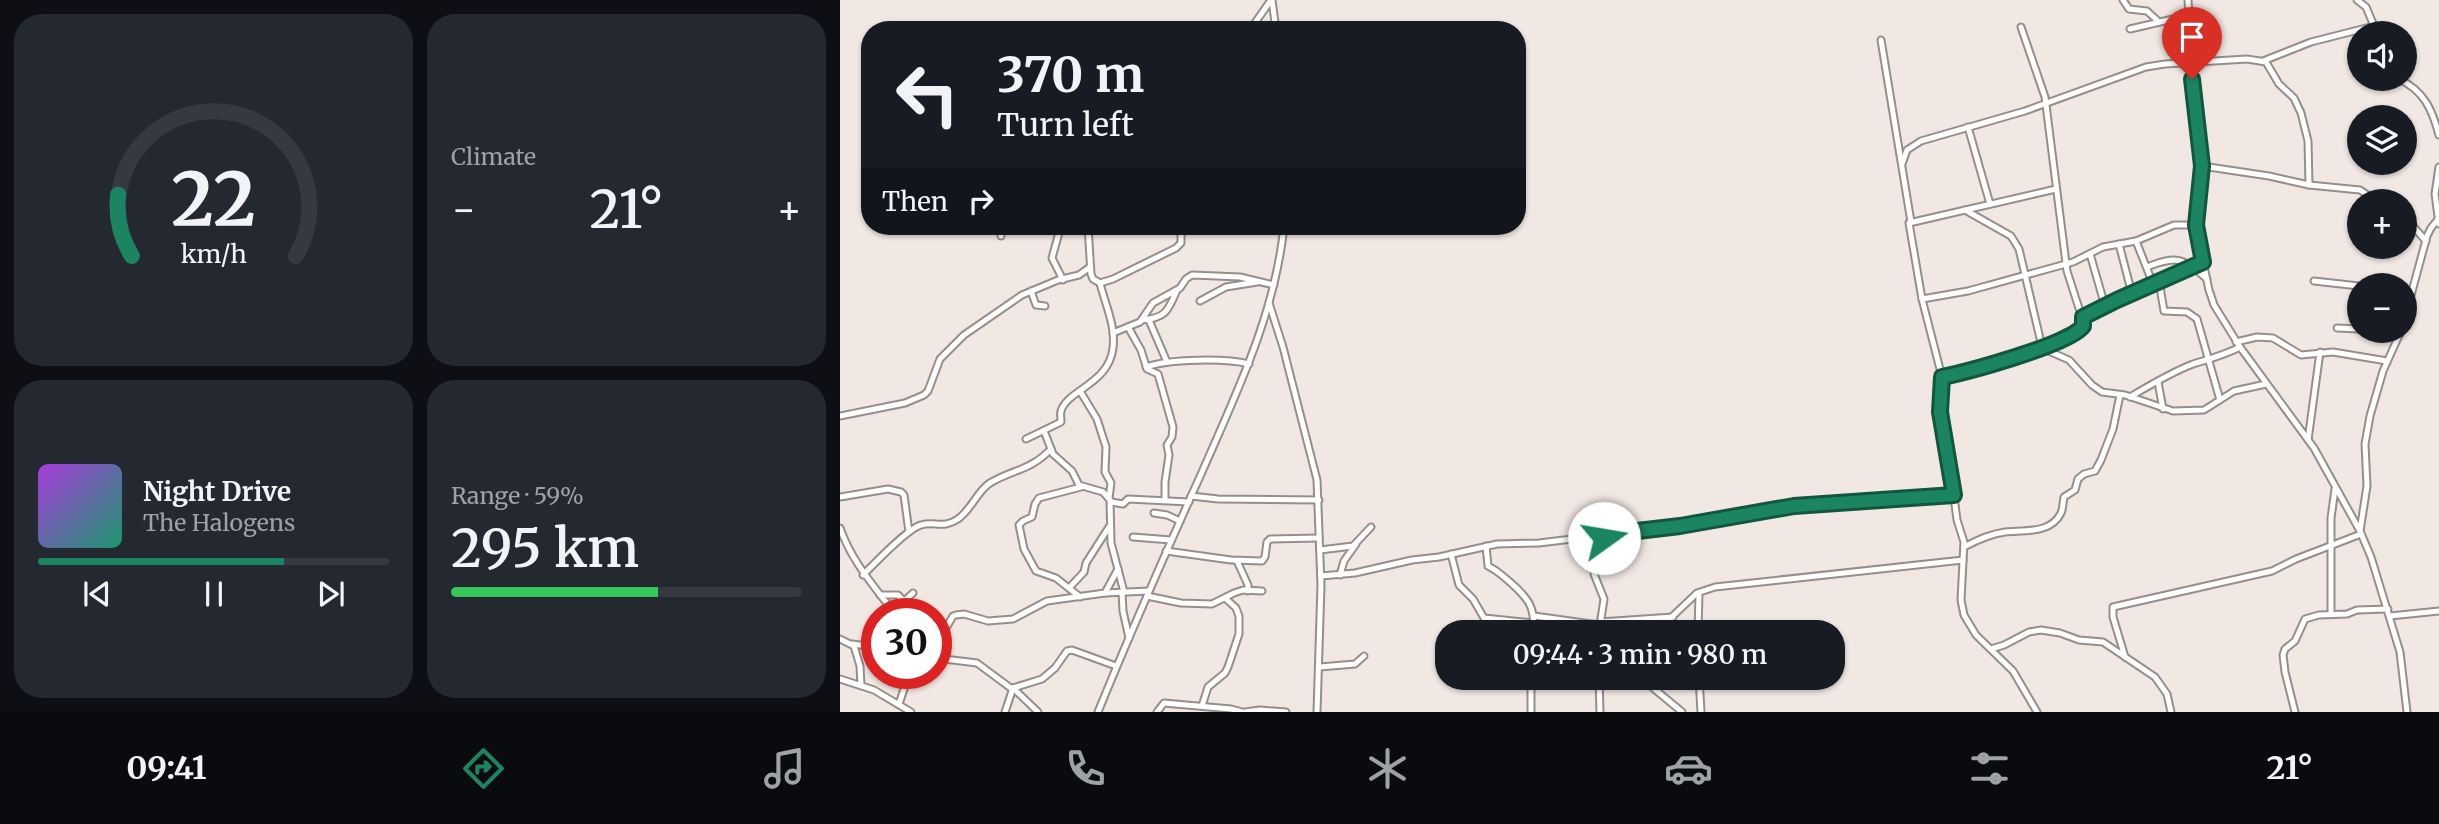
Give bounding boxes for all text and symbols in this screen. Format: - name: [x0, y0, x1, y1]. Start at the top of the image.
- pin: [2162, 7, 2222, 79]
- icon: arrive: [2173, 18, 2211, 56]
- map controls: [2347, 21, 2417, 343]
- button: sound: [2347, 21, 2417, 91]
- text: 370 m: [997, 44, 1144, 105]
- icon: left: [882, 49, 973, 140]
- text: Turn left: [997, 105, 1134, 145]
- button: layers: [2347, 105, 2417, 175]
- text: Climate: [451, 142, 536, 171]
- text: 22: [171, 154, 256, 246]
- text: 21°: [590, 177, 663, 242]
- icon: right: [962, 182, 1000, 220]
- text: Then: [882, 185, 948, 218]
- text: −: [451, 186, 476, 233]
- text: +: [777, 186, 802, 233]
- button: +: [2347, 189, 2417, 259]
- text: km/h: [180, 238, 247, 270]
- button: −: [2347, 273, 2417, 343]
- text: Night Drive: [143, 475, 291, 508]
- text: Range · 59%: [451, 481, 584, 510]
- position arrow: [1567, 501, 1641, 575]
- text: The Halogens: [143, 508, 295, 537]
- text: 295 km: [451, 516, 639, 581]
- icon: previous: [78, 575, 116, 613]
- icon: pause: [195, 575, 233, 613]
- icon: next: [312, 575, 350, 613]
- speed limit sign: 30: [861, 598, 952, 689]
- text: 09:44 · 3 min · 980 m: [1513, 638, 1767, 671]
- icon: directions: [459, 744, 508, 793]
- icon: music: [760, 744, 809, 793]
- icon: phone: [1061, 744, 1110, 793]
- icon: climate: [1363, 744, 1412, 793]
- icon: car: [1664, 744, 1713, 793]
- icon: filters: [1965, 744, 2014, 793]
- text: 09:41: [126, 748, 207, 788]
- text: 21°: [2267, 748, 2313, 788]

